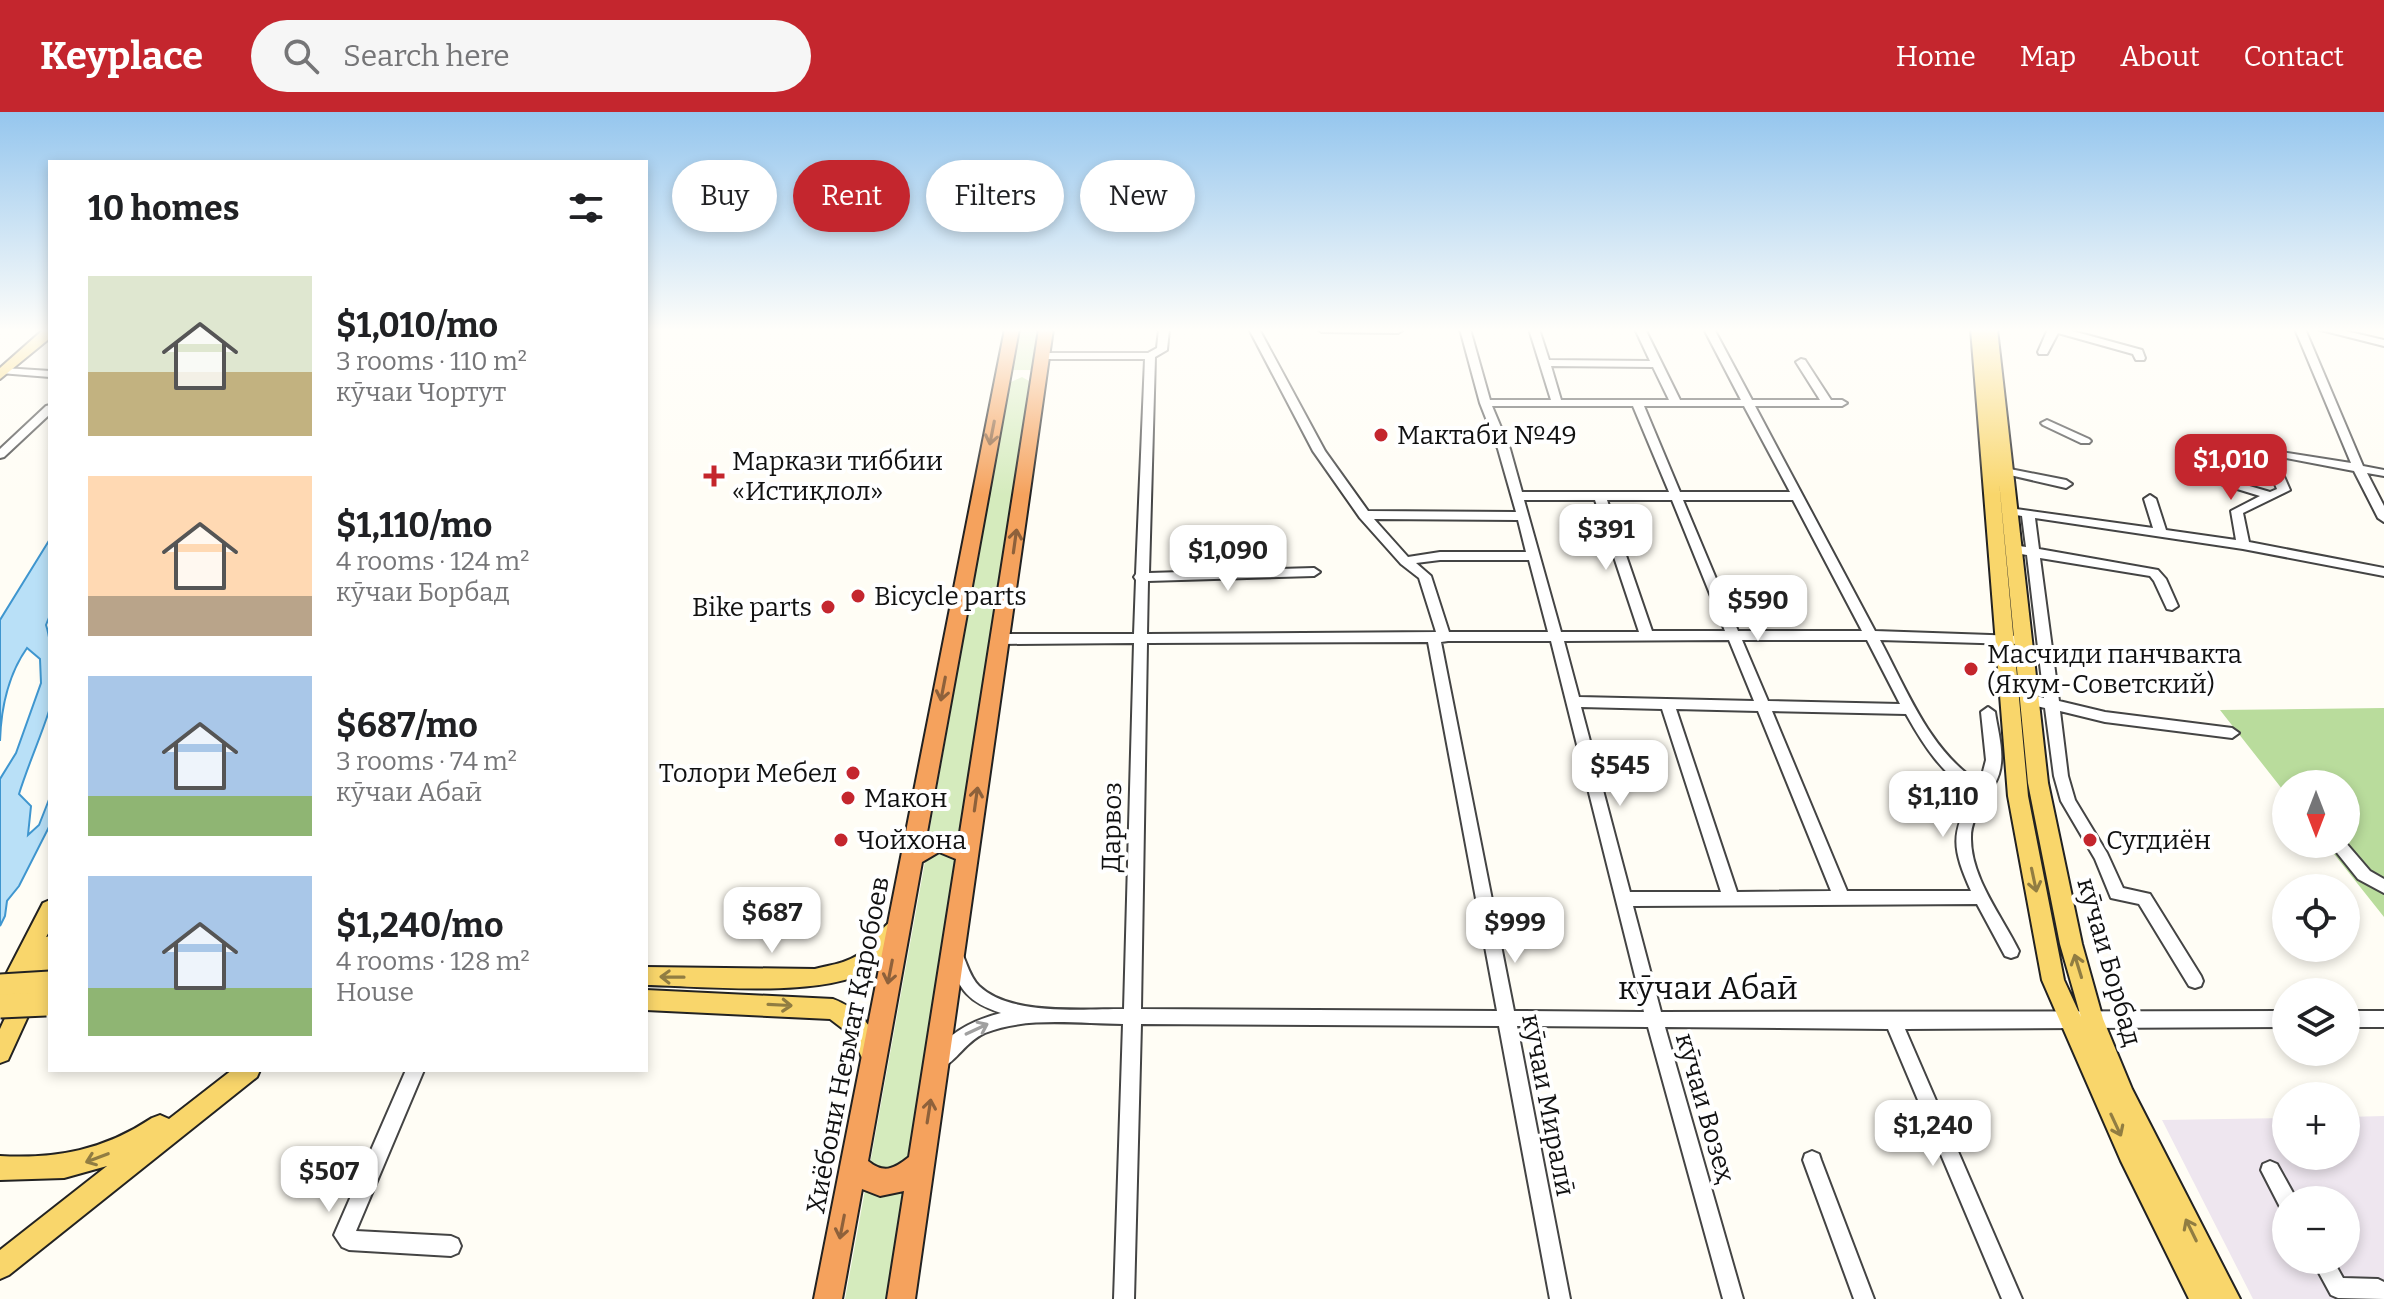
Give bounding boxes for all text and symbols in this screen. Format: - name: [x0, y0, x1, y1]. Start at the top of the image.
- search box: [251, 20, 811, 92]
- text: Keyplace: [40, 33, 203, 79]
- icon: search: [279, 34, 323, 78]
- text: Search here: [343, 38, 510, 74]
- text: Home: [1896, 40, 1976, 73]
- text: Map: [2020, 40, 2076, 73]
- text: About: [2120, 40, 2200, 73]
- text: Contact: [2244, 40, 2344, 73]
- chip: Buy: [672, 160, 777, 232]
- chip: Rent: [793, 160, 910, 232]
- chip: Filters: [926, 160, 1064, 232]
- chip: New: [1080, 160, 1195, 232]
- icon: filters: [564, 186, 608, 230]
- text: 10 homes: [88, 188, 239, 229]
- text: $1,010/mo: [336, 305, 498, 346]
- icon: home: [152, 308, 248, 404]
- text: 3 rooms · 110 m²: [336, 346, 527, 377]
- text: кӯчаи Чортут: [336, 377, 506, 408]
- one-way arrow: [983, 420, 998, 446]
- place label: Мактаби №49: [1397, 420, 1577, 451]
- marker: Мактаби №49: [1372, 426, 1390, 444]
- pin: $1,010: [2166, 434, 2296, 502]
- text: $1,010: [2193, 444, 2269, 475]
- place label: Маркази тиббии «Истиқлол»: [732, 446, 943, 507]
- marker: Маркази тиббии «Истиқлол»: [703, 465, 725, 487]
- pin: $391: [1559, 504, 1653, 572]
- text: $1,110/mo: [336, 505, 492, 546]
- icon: home: [152, 508, 248, 604]
- text: $391: [1577, 514, 1635, 545]
- pin: $1,090: [1163, 525, 1293, 593]
- one-way arrow: [1008, 529, 1023, 555]
- text: $1,090: [1188, 535, 1268, 566]
- text: 4 rooms · 124 m²: [336, 546, 529, 577]
- pin: $590: [1711, 575, 1805, 643]
- text: кӯчаи Борбад: [336, 577, 509, 608]
- place label: Bicycle parts: [874, 581, 1027, 612]
- text: $590: [1727, 585, 1789, 616]
- marker: Bicycle parts: [849, 587, 867, 605]
- place label: Bike parts: [692, 592, 812, 623]
- marker: Bike parts: [819, 598, 837, 616]
- place label: Масчиди панчвакта (Якум-Советский): [1987, 639, 2242, 700]
- marker: Масчиди панчвакта (Якум-Советский): [1962, 660, 1980, 678]
- one-way arrow: [935, 676, 950, 701]
- text: $687/mo: [336, 705, 478, 746]
- icon: home: [152, 708, 248, 804]
- pin: $545: [1573, 740, 1667, 808]
- text: 3 rooms · 74 m²: [336, 746, 517, 777]
- text: $545: [1590, 750, 1650, 781]
- place label: Толори Мебел: [659, 758, 837, 789]
- marker: Толори Мебел: [844, 764, 862, 782]
- north arrow: [2272, 770, 2360, 858]
- map controls: [2272, 770, 2360, 1274]
- pin: $1,110: [1878, 771, 2008, 839]
- text: кӯчаи Абаӣ: [336, 777, 482, 808]
- text: $1,110: [1907, 781, 1979, 812]
- street label: Дарвоз: [1096, 782, 1128, 872]
- place label: Макон: [864, 783, 947, 814]
- one-way arrow: [969, 786, 984, 812]
- marker: Макон: [839, 789, 857, 807]
- place label: Чойхона: [857, 825, 967, 856]
- place label: Сугдиён: [2106, 825, 2211, 856]
- marker: Чойхона: [832, 831, 850, 849]
- marker: Сугдиён: [2081, 831, 2099, 849]
- one-way arrow: [2027, 867, 2042, 892]
- street label: Хиёбони Неъмат Қаробоев: [800, 874, 896, 1216]
- street label: кӯчаи Борбад: [2070, 874, 2148, 1050]
- button: locate: [2272, 874, 2360, 962]
- pin: $687: [725, 887, 819, 955]
- text: $687: [742, 897, 802, 928]
- pin: $999: [1468, 897, 1562, 965]
- text: $1,240/mo: [336, 905, 504, 946]
- text: $999: [1484, 907, 1546, 938]
- icon: home: [152, 908, 248, 1004]
- text: 4 rooms · 128 m²: [336, 946, 530, 977]
- one-way arrow: [2070, 953, 2085, 978]
- one-way arrow: [882, 959, 897, 984]
- one-way arrow: [659, 969, 686, 985]
- street label: кӯчаи Абаӣ: [1618, 969, 1798, 1007]
- text: House: [336, 977, 414, 1008]
- button: layers: [2272, 978, 2360, 1066]
- one-way arrow: [766, 998, 793, 1013]
- street label: кӯчаи Миралӣ: [1515, 1011, 1581, 1199]
- one-way arrow: [964, 1020, 989, 1035]
- street label: кӯчаи Возеҳ: [1669, 1030, 1741, 1186]
- button: +: [2272, 1082, 2360, 1170]
- one-way arrow: [923, 1099, 938, 1124]
- pin: $1,240: [1868, 1100, 1998, 1168]
- text: $1,240: [1893, 1110, 1973, 1141]
- one-way arrow: [2109, 1113, 2124, 1137]
- pin: $507: [282, 1146, 376, 1214]
- one-way arrow: [85, 1152, 110, 1166]
- text: $507: [299, 1156, 359, 1187]
- button: −: [2272, 1186, 2360, 1274]
- one-way arrow: [833, 1214, 848, 1240]
- one-way arrow: [2183, 1218, 2198, 1242]

